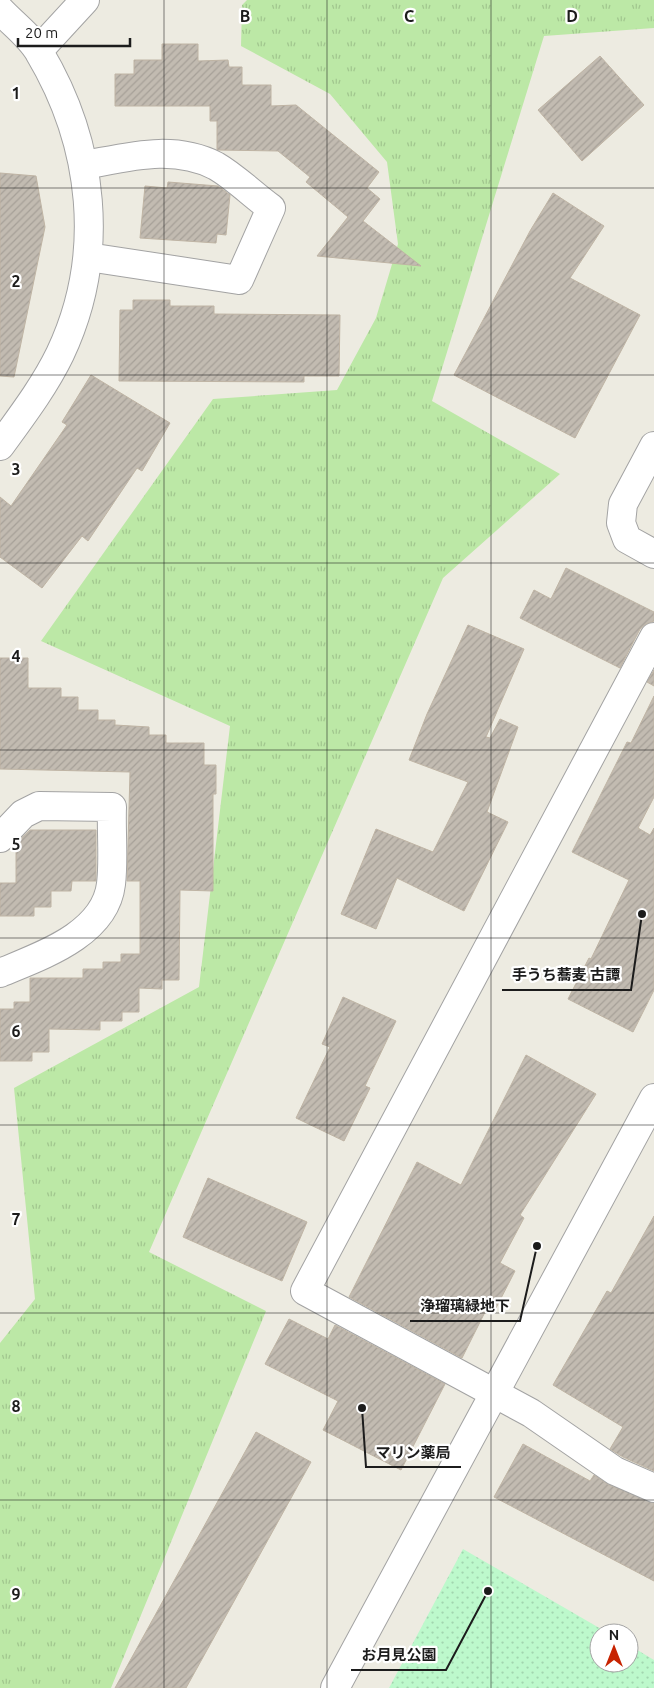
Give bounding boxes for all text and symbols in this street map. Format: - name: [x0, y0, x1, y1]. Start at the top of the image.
- text: B: [240, 7, 250, 25]
- text: C: [404, 7, 414, 25]
- text: D: [566, 7, 578, 25]
- scale bar: [18, 15, 130, 47]
- text: 20 m: [25, 24, 58, 41]
- text: 1: [11, 84, 21, 102]
- text: 2: [11, 272, 21, 290]
- text: 3: [11, 460, 21, 478]
- text: 4: [11, 647, 21, 665]
- text: 5: [11, 835, 21, 853]
- callout: 手うち蕎麦 古譚: [502, 960, 631, 990]
- text: 手うち蕎麦 古譚: [512, 966, 620, 983]
- text: 6: [11, 1022, 21, 1040]
- text: 7: [11, 1210, 21, 1228]
- callout: 浄瑠璃緑地下: [410, 1291, 520, 1321]
- text: 浄瑠璃緑地下: [420, 1297, 510, 1314]
- text: 8: [11, 1397, 21, 1415]
- callout: マリン薬局: [366, 1437, 461, 1467]
- text: マリン薬局: [375, 1444, 451, 1461]
- text: 9: [11, 1585, 21, 1603]
- north arrow: [589, 1623, 639, 1673]
- text: N: [609, 1627, 619, 1643]
- callout: お月見公園: [351, 1640, 446, 1670]
- text: お月見公園: [361, 1646, 437, 1663]

